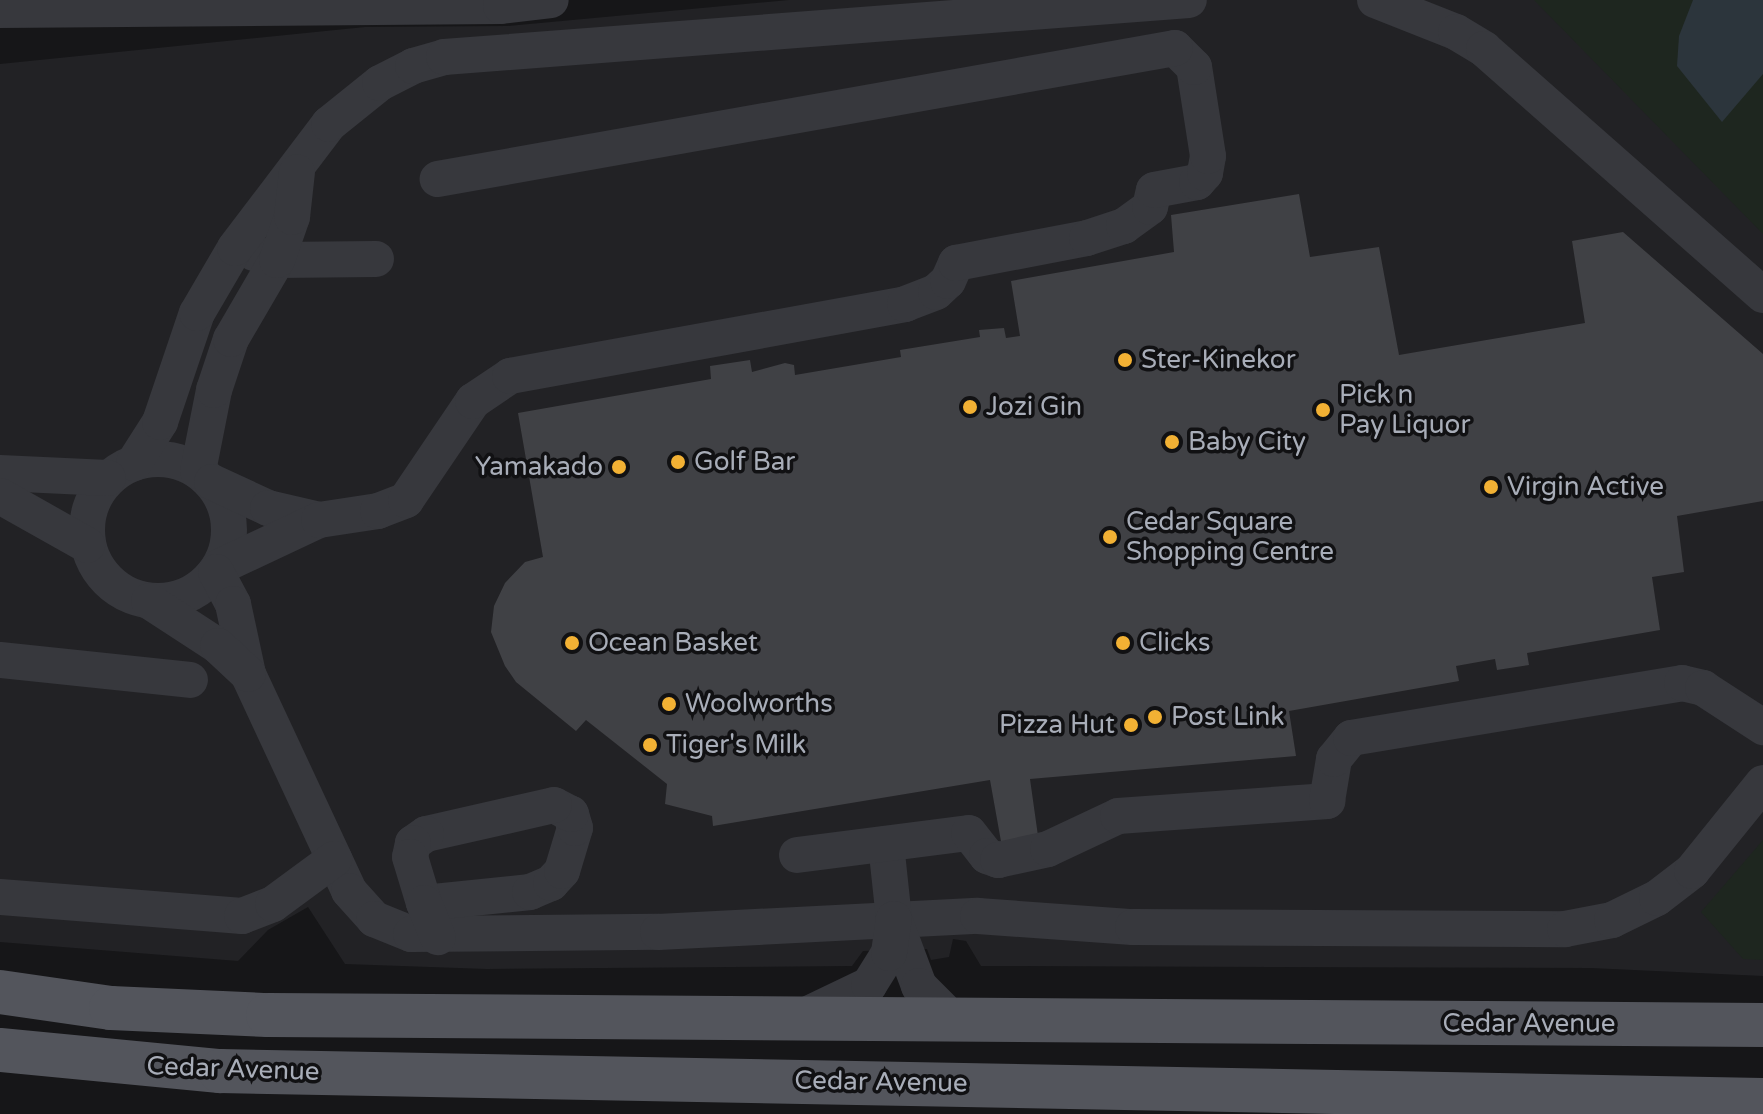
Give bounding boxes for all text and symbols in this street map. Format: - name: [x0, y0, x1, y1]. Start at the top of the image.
- place label: Ster-Kinekor: [1141, 344, 1296, 376]
- marker: Ster-Kinekor: [1116, 351, 1134, 369]
- place label: Pick n Pay Liquor: [1339, 379, 1470, 440]
- place label: Jozi Gin: [986, 391, 1082, 423]
- marker: Jozi Gin: [961, 398, 979, 416]
- marker: Pick n Pay Liquor: [1314, 401, 1332, 419]
- place label: Baby City: [1188, 426, 1306, 458]
- marker: Baby City: [1163, 433, 1181, 451]
- place label: Golf Bar: [694, 446, 795, 478]
- place label: Yamakado: [475, 451, 603, 483]
- marker: Golf Bar: [669, 453, 687, 471]
- marker: Yamakado: [610, 458, 628, 476]
- place label: Virgin Active: [1507, 471, 1664, 503]
- marker: Virgin Active: [1482, 478, 1500, 496]
- place label: Cedar Square Shopping Centre: [1126, 506, 1334, 568]
- marker: Cedar Square Shopping Centre: [1101, 528, 1119, 546]
- place label: Ocean Basket: [588, 627, 758, 659]
- place label: Clicks: [1139, 627, 1210, 659]
- marker: Ocean Basket: [563, 634, 581, 652]
- marker: Clicks: [1114, 634, 1132, 652]
- place label: Woolworths: [685, 688, 833, 720]
- marker: Woolworths: [660, 695, 678, 713]
- place label: Post Link: [1171, 701, 1284, 733]
- marker: Post Link: [1146, 708, 1164, 726]
- place label: Pizza Hut: [999, 709, 1115, 741]
- marker: Pizza Hut: [1122, 716, 1140, 734]
- place label: Tiger's Milk: [666, 729, 806, 761]
- marker: Tiger's Milk: [641, 736, 659, 754]
- street label: Cedar Avenue: [1442, 1008, 1616, 1040]
- street label: Cedar Avenue: [146, 1050, 320, 1088]
- street label: Cedar Avenue: [794, 1065, 968, 1099]

